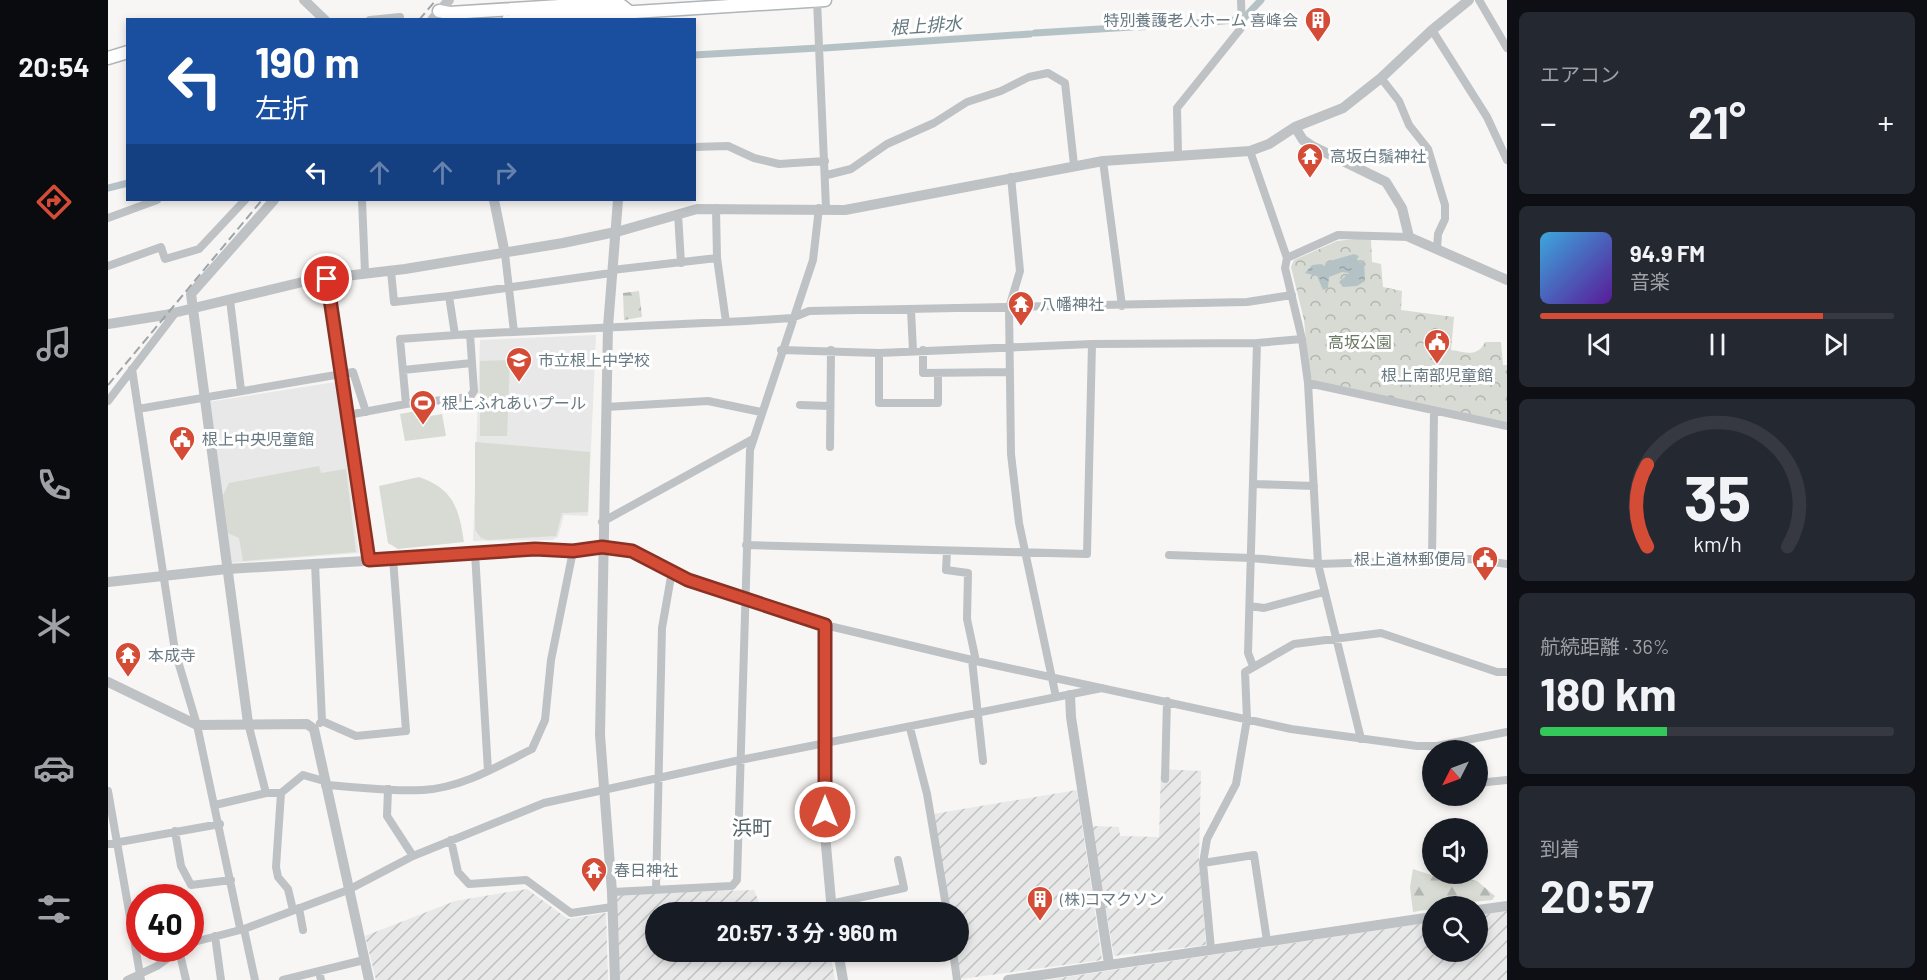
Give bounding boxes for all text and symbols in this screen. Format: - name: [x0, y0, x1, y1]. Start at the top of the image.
- building icon: 特別養護老人ホーム 喜峰会: [1303, 5, 1333, 43]
- place label: 特別養護老人ホーム 喜峰会: [1103, 10, 1298, 29]
- water label: 根上排水: [889, 11, 965, 38]
- text: 190 m: [255, 36, 360, 86]
- icon: left: [156, 42, 234, 120]
- text: 20:54: [18, 50, 90, 82]
- text: エアコン: [1540, 62, 1620, 86]
- text: 左折: [255, 91, 309, 123]
- text: 21°: [1688, 94, 1746, 148]
- text: −: [1540, 102, 1557, 142]
- text: +: [1878, 102, 1894, 142]
- temple icon: 高坂白鬚神社: [1295, 141, 1325, 179]
- place label: 高坂白鬚神社: [1330, 146, 1426, 165]
- icon: left: [300, 156, 333, 189]
- icon: ahead: [363, 156, 396, 189]
- icon: ahead: [426, 156, 459, 189]
- icon: right: [489, 156, 522, 189]
- icon: directions: [33, 181, 75, 223]
- text: 94.9 FM: [1630, 240, 1705, 266]
- pin: [301, 253, 352, 304]
- icon: arrive: [310, 262, 343, 295]
- text: 音楽: [1630, 269, 1670, 293]
- temple icon: 八幡神社: [1006, 289, 1036, 327]
- place label: 八幡神社: [1040, 294, 1104, 313]
- icon: music: [33, 323, 75, 365]
- public building icon: 根上南部児童館: [1422, 327, 1452, 365]
- icon: previous: [1583, 328, 1616, 361]
- icon: pause: [1701, 328, 1734, 361]
- icon: next: [1819, 328, 1852, 361]
- park label: 高坂公園: [1328, 332, 1392, 351]
- school or university icon: 市立根上中学校: [504, 345, 534, 383]
- place label: 市立根上中学校: [538, 350, 650, 369]
- place label: 根上南部児童館: [1381, 365, 1493, 384]
- sports icon: 根上ふれあいプール: [408, 388, 438, 426]
- place label: 根上ふれあいプール: [442, 393, 586, 412]
- public building icon: 根上中央児童館: [167, 424, 197, 462]
- place label: 根上中央児童館: [202, 429, 314, 448]
- text: 35: [1683, 459, 1751, 533]
- icon: phone: [33, 464, 75, 506]
- text: km/h: [1693, 531, 1741, 556]
- public building icon: 根上道林郵便局: [1470, 544, 1500, 582]
- place label: 根上道林郵便局: [1354, 549, 1466, 568]
- icon: climate: [33, 605, 75, 647]
- text: 航続距離 · 36%: [1540, 634, 1670, 658]
- temple icon: 本成寺: [113, 640, 143, 678]
- place label: 本成寺: [148, 645, 196, 664]
- text: 180 km: [1540, 666, 1677, 720]
- north arrow: [1422, 740, 1488, 806]
- map controls: [1422, 740, 1488, 962]
- icon: car: [33, 747, 75, 789]
- position arrow: [793, 780, 857, 844]
- district label: 浜町: [732, 815, 772, 839]
- button: sound: [1422, 818, 1488, 884]
- text: 到着: [1540, 836, 1580, 860]
- temple icon: 春日神社: [579, 855, 609, 893]
- place label: 春日神社: [614, 860, 678, 879]
- text: 20:57: [1540, 868, 1654, 922]
- speed limit sign: 40: [126, 884, 204, 962]
- building icon: (株)コマクソン: [1025, 884, 1055, 922]
- icon: filters: [33, 888, 75, 930]
- place label: (株)コマクソン: [1059, 889, 1164, 908]
- button: search: [1422, 896, 1488, 962]
- text: 20:57 · 3 分 · 960 m: [717, 919, 897, 945]

